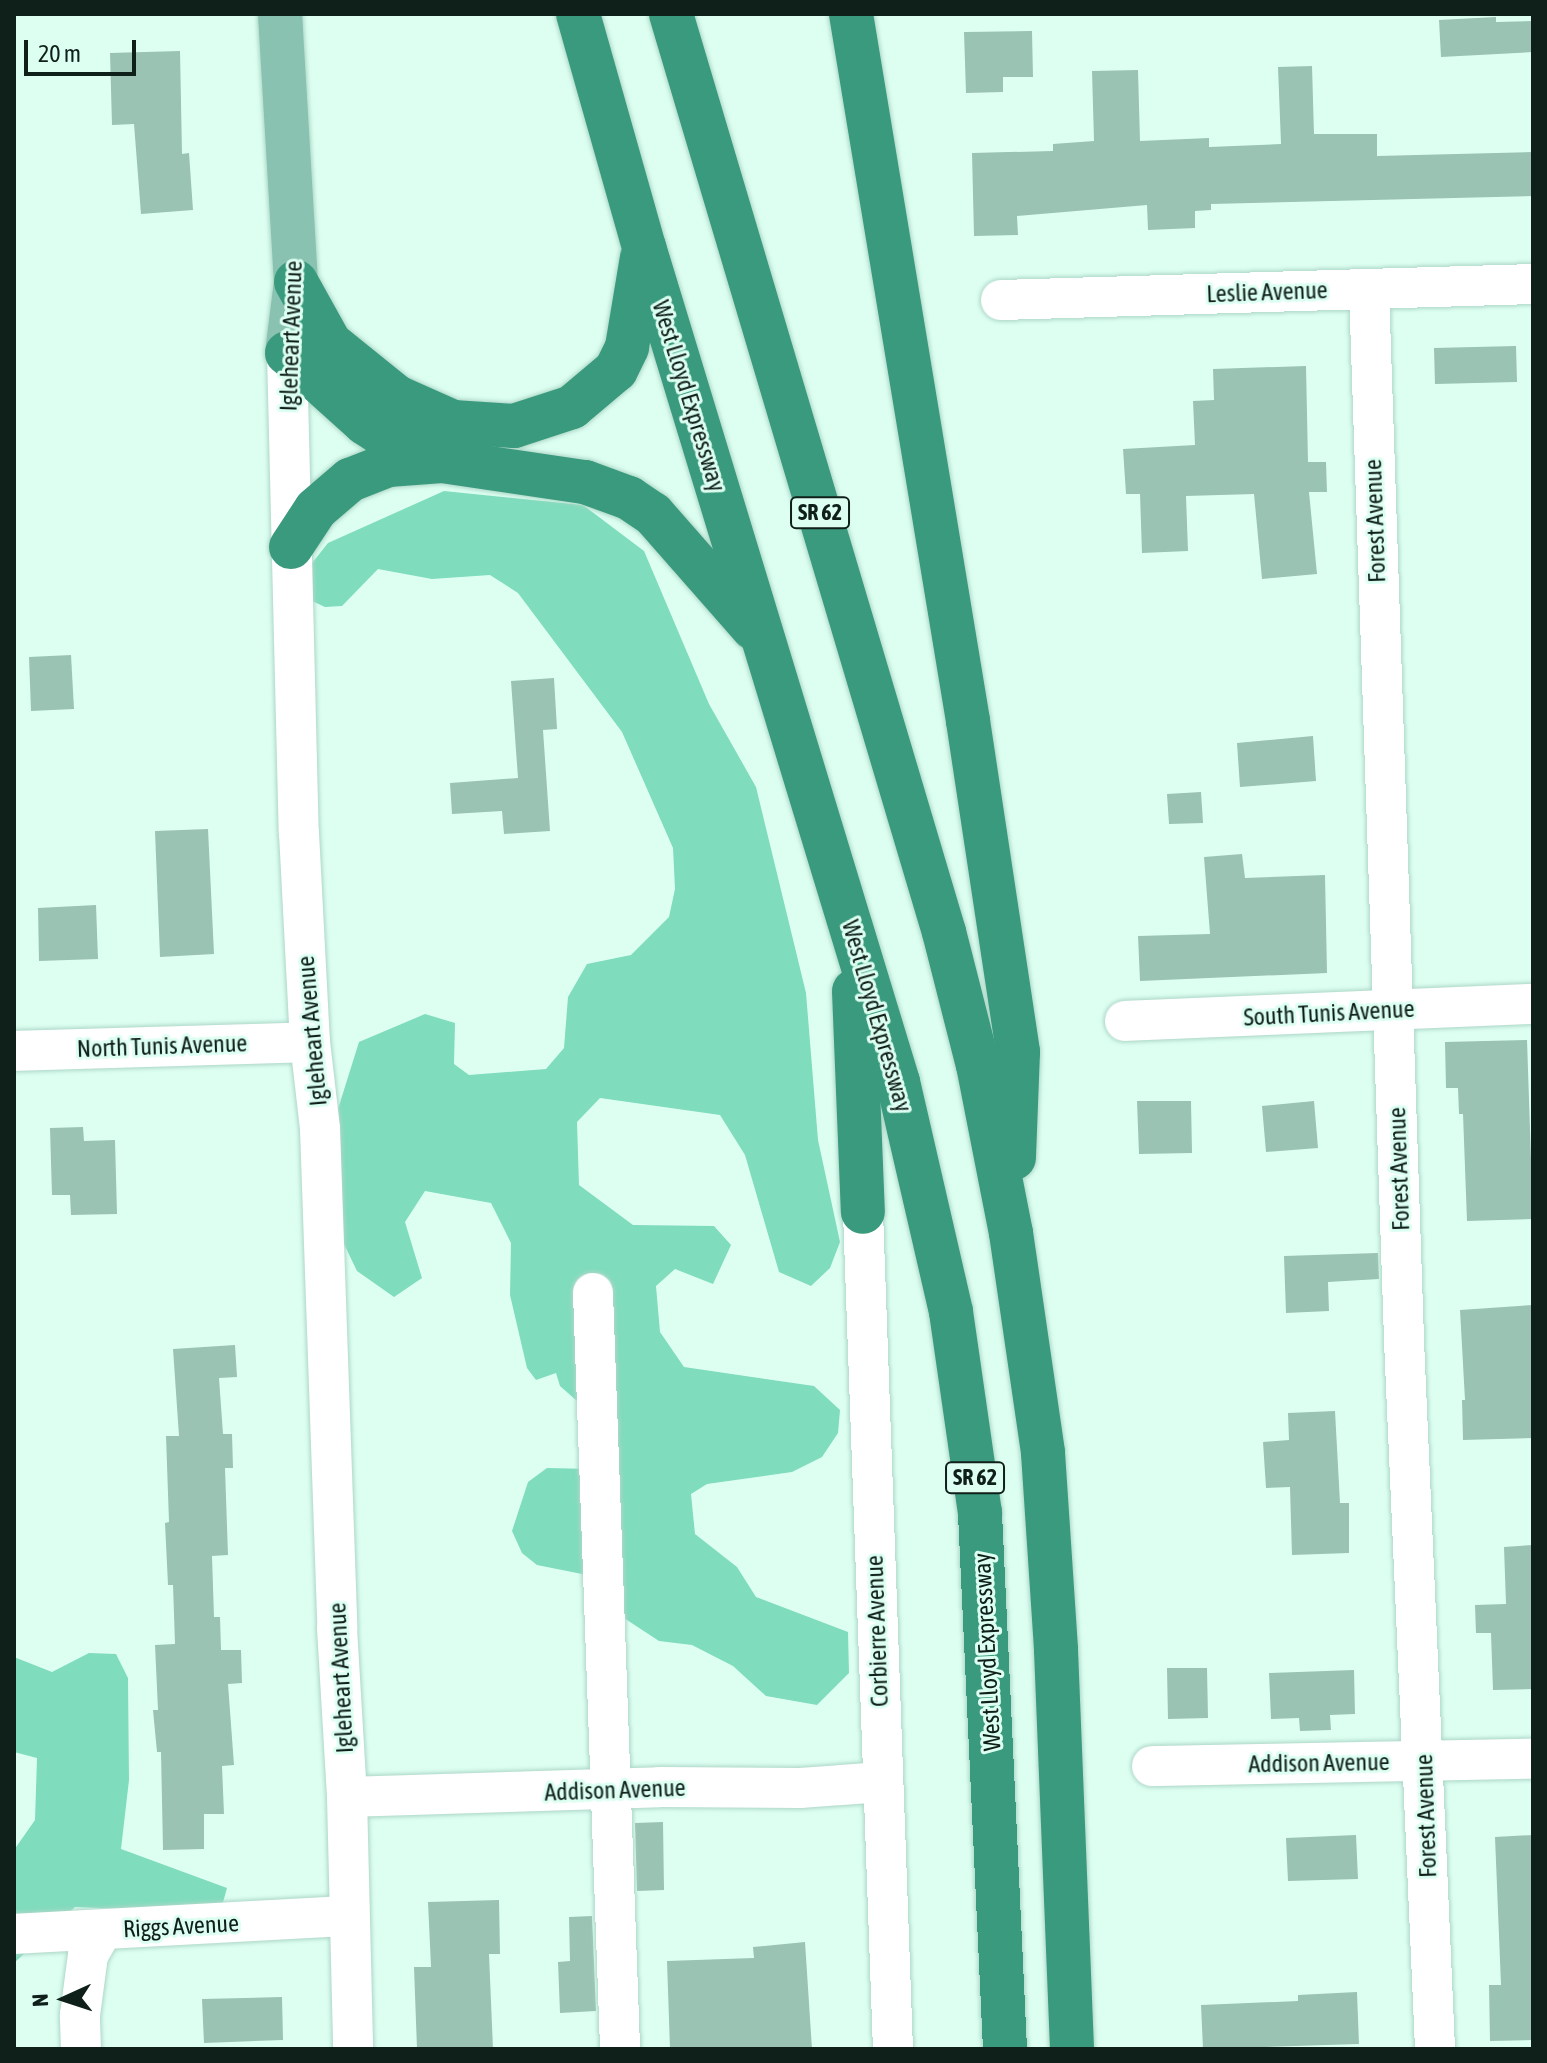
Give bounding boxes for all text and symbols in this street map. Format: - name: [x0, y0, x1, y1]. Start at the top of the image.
- scale bar: [28, 24, 140, 74]
- text: 20 m: [38, 40, 81, 67]
- street label: Igleheart Avenue: [274, 260, 308, 412]
- street label: Leslie Avenue: [1206, 275, 1328, 309]
- street label: West Lloyd Expressway: [646, 297, 732, 495]
- street label: Forest Avenue: [1358, 459, 1392, 583]
- road number: SR 62: [790, 495, 850, 531]
- street label: West Lloyd Expressway: [836, 917, 918, 1115]
- street label: Igleheart Avenue: [291, 955, 333, 1107]
- street label: South Tunis Avenue: [1243, 994, 1415, 1032]
- street label: North Tunis Avenue: [76, 1029, 248, 1063]
- street label: Forest Avenue: [1382, 1107, 1416, 1231]
- road number: SR 62: [945, 1460, 1005, 1496]
- street label: West Lloyd Expressway: [967, 1552, 1007, 1752]
- street label: Corbierre Avenue: [860, 1555, 894, 1707]
- street label: Igleheart Avenue: [323, 1602, 359, 1754]
- street label: Addison Avenue: [1248, 1747, 1390, 1779]
- street label: Forest Avenue: [1409, 1754, 1443, 1878]
- street label: Addison Avenue: [544, 1773, 686, 1807]
- street label: Riggs Avenue: [122, 1909, 240, 1943]
- north arrow: [24, 1959, 104, 2039]
- text: N: [27, 1993, 53, 2007]

